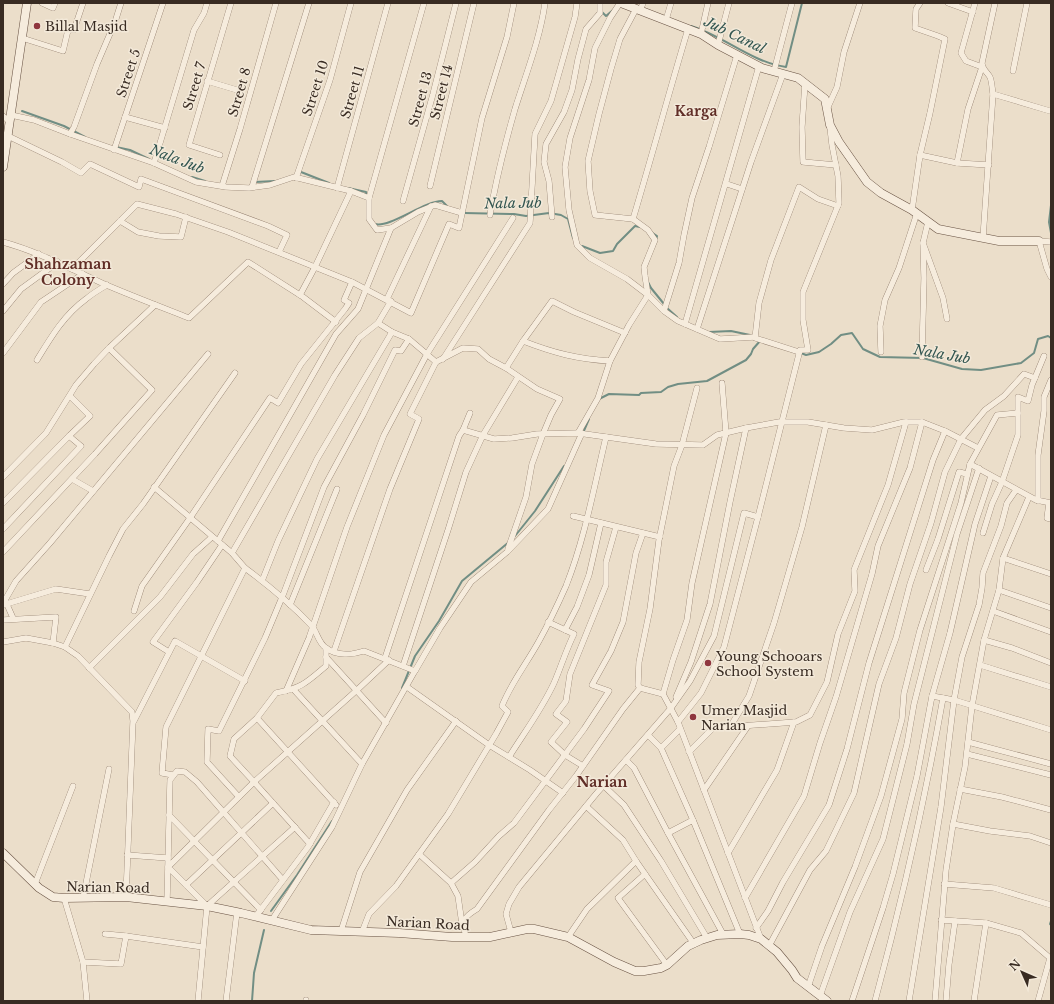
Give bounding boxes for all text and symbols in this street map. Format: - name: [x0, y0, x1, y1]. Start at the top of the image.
- water label: Jub Canal: [700, 12, 769, 58]
- place label: Billal Masjid: [45, 18, 128, 35]
- marker: Billal Masjid: [32, 21, 42, 31]
- street label: Street 5: [113, 47, 144, 100]
- street label: Street 10: [298, 58, 333, 118]
- street label: Street 7: [179, 60, 210, 112]
- street label: Street 14: [426, 63, 457, 121]
- street label: Street 11: [337, 64, 368, 121]
- street label: Street 8: [224, 65, 255, 119]
- street label: Street 13: [405, 70, 436, 129]
- district label: Karga: [674, 102, 718, 120]
- water label: Nala Jub: [146, 140, 207, 178]
- water label: Nala Jub: [483, 193, 542, 213]
- district label: Shahzaman Colony: [25, 255, 112, 289]
- water label: Nala Jub: [911, 340, 972, 368]
- place label: Young Schooars School System: [715, 648, 822, 680]
- marker: Young Schooars School System: [703, 658, 713, 668]
- place label: Umer Masjid Narian: [701, 702, 787, 734]
- marker: Umer Masjid Narian: [688, 712, 698, 722]
- district label: Narian: [577, 773, 627, 791]
- street label: Narian Road: [66, 878, 150, 897]
- street label: Narian Road: [386, 913, 470, 934]
- north arrow: [1002, 952, 1042, 992]
- text: N: [1006, 956, 1024, 974]

